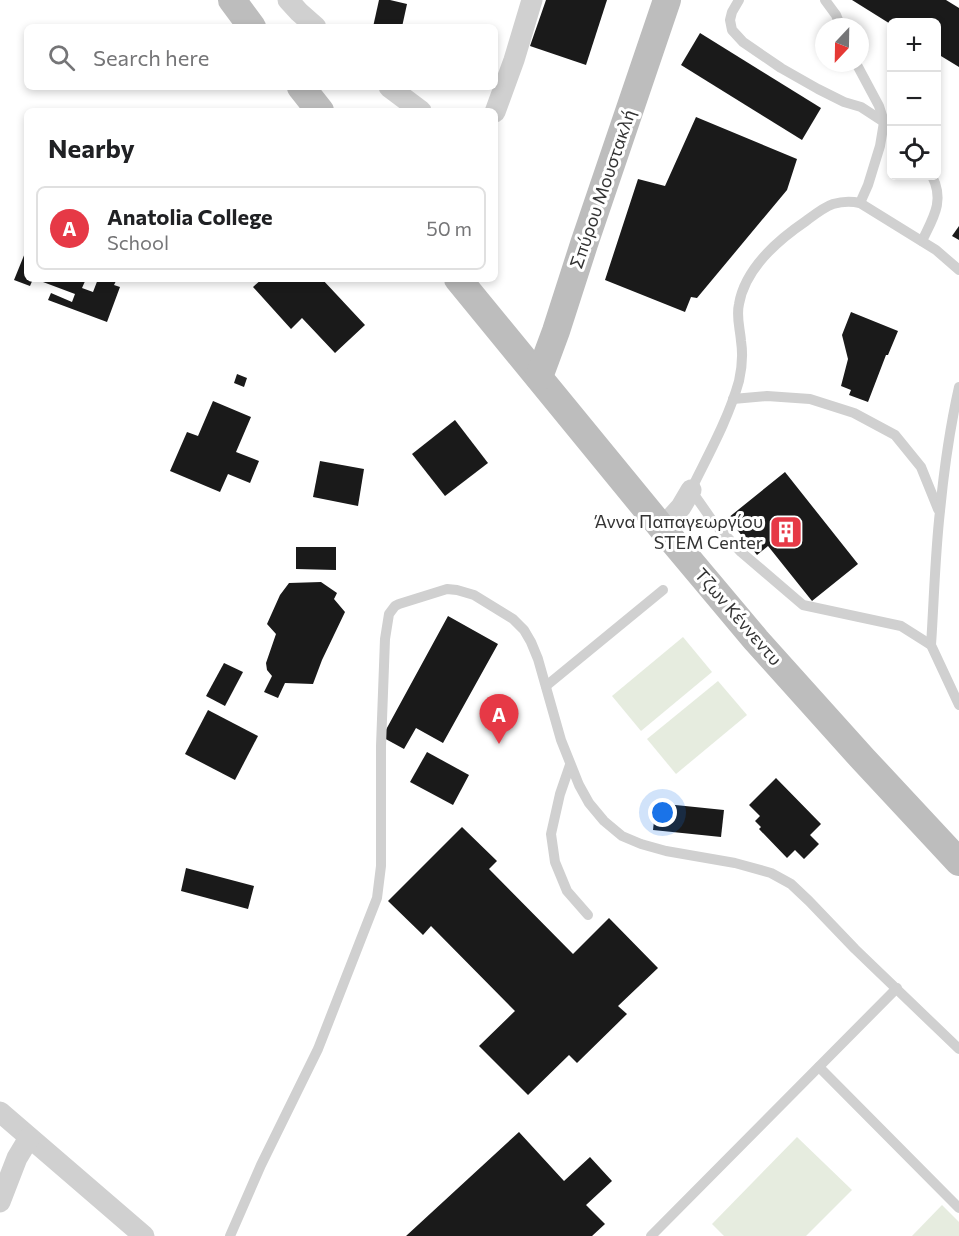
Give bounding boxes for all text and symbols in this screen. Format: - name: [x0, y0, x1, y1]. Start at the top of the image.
- north arrow: [815, 18, 869, 72]
- map controls: [887, 18, 941, 180]
- button: +: [887, 18, 941, 72]
- search box: [24, 24, 498, 90]
- icon: search: [45, 41, 78, 74]
- text: Search here: [93, 44, 209, 71]
- button: −: [887, 72, 941, 126]
- street label: Σπύρου Μουστακλή: [565, 106, 640, 271]
- button: locate: [887, 126, 941, 180]
- text: Nearby: [48, 132, 135, 163]
- text: Anatolia College: [107, 203, 273, 230]
- text: A: [62, 216, 77, 240]
- text: 50 m: [426, 216, 472, 240]
- text: School: [107, 230, 169, 254]
- place label: Άννα Παπαγεωργίου STEM Center: [594, 510, 763, 553]
- building icon: Άννα Παπαγεωργίου STEM Center: [768, 514, 804, 550]
- street label: Τζων Κέννεντυ: [691, 563, 787, 669]
- pin: A: [480, 694, 518, 744]
- your location: [648, 798, 677, 827]

